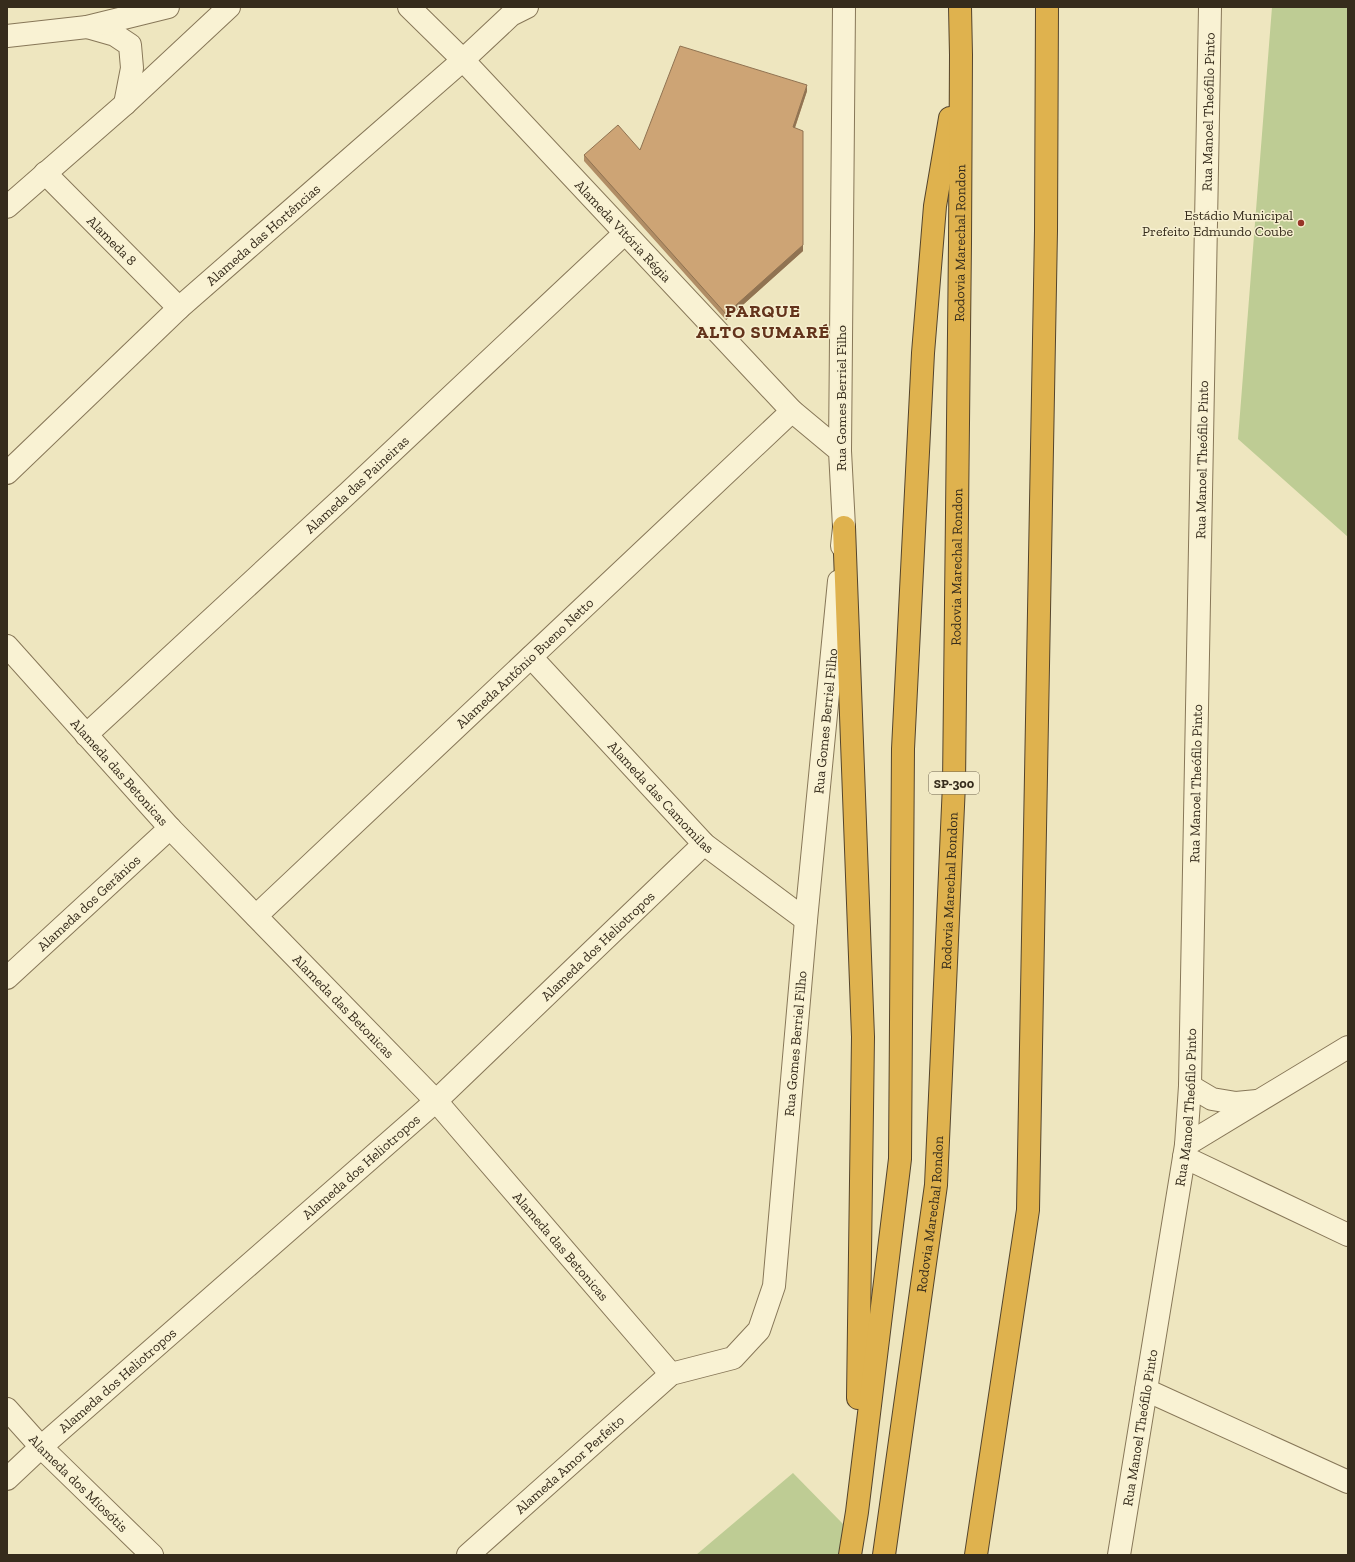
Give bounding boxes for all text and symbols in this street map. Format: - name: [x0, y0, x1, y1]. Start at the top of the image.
- street label: Rua Manoel Theófilo Pinto: [1199, 32, 1219, 191]
- street label: Rodovia Marechal Rondon: [951, 164, 969, 322]
- street label: Alameda Vitória Régia: [571, 177, 675, 286]
- street label: Alameda das Hortências: [203, 180, 324, 289]
- place label: Estádio Municipal Prefeito Edmundo Coube: [1142, 207, 1293, 240]
- street label: Alameda 8: [83, 212, 140, 269]
- marker: Estádio Municipal Prefeito Edmundo Coube: [1296, 218, 1306, 228]
- district label: PARQUE ALTO SUMARÉ: [696, 300, 830, 343]
- street label: Rua Gomes Berriel Filho: [833, 325, 850, 471]
- street label: Rua Manoel Theófilo Pinto: [1192, 380, 1212, 539]
- street label: Alameda das Paineiras: [302, 432, 413, 537]
- street label: Rodovia Marechal Rondon: [948, 488, 966, 646]
- street label: Alameda Antônio Bueno Netto: [453, 594, 597, 732]
- street label: Rua Gomes Berriel Filho: [810, 648, 841, 795]
- street label: Rua Manoel Theófilo Pinto: [1186, 704, 1206, 863]
- street label: Alameda das Betonicas: [67, 715, 172, 829]
- street label: Alameda das Camomilas: [604, 738, 717, 857]
- road number: SP-300: [929, 772, 979, 794]
- street label: Rodovia Marechal Rondon: [938, 812, 962, 970]
- street label: Alameda dos Gerânios: [34, 851, 144, 955]
- street label: Alameda dos Heliotropos: [538, 888, 659, 1005]
- street label: Alameda das Betonicas: [289, 951, 398, 1062]
- street label: Rua Gomes Berriel Filho: [781, 970, 811, 1117]
- street label: Rua Manoel Theófilo Pinto: [1171, 1028, 1200, 1188]
- street label: Alameda dos Heliotropos: [299, 1111, 424, 1223]
- street label: Rodovia Marechal Rondon: [913, 1136, 947, 1294]
- street label: Alameda das Betonicas: [509, 1188, 612, 1304]
- street label: Alameda dos Heliotropos: [55, 1324, 180, 1437]
- street label: Rua Manoel Theófilo Pinto: [1119, 1348, 1161, 1507]
- street label: Alameda Amor Perfeito: [512, 1412, 628, 1518]
- street label: Alameda dos Miosótis: [25, 1431, 131, 1536]

